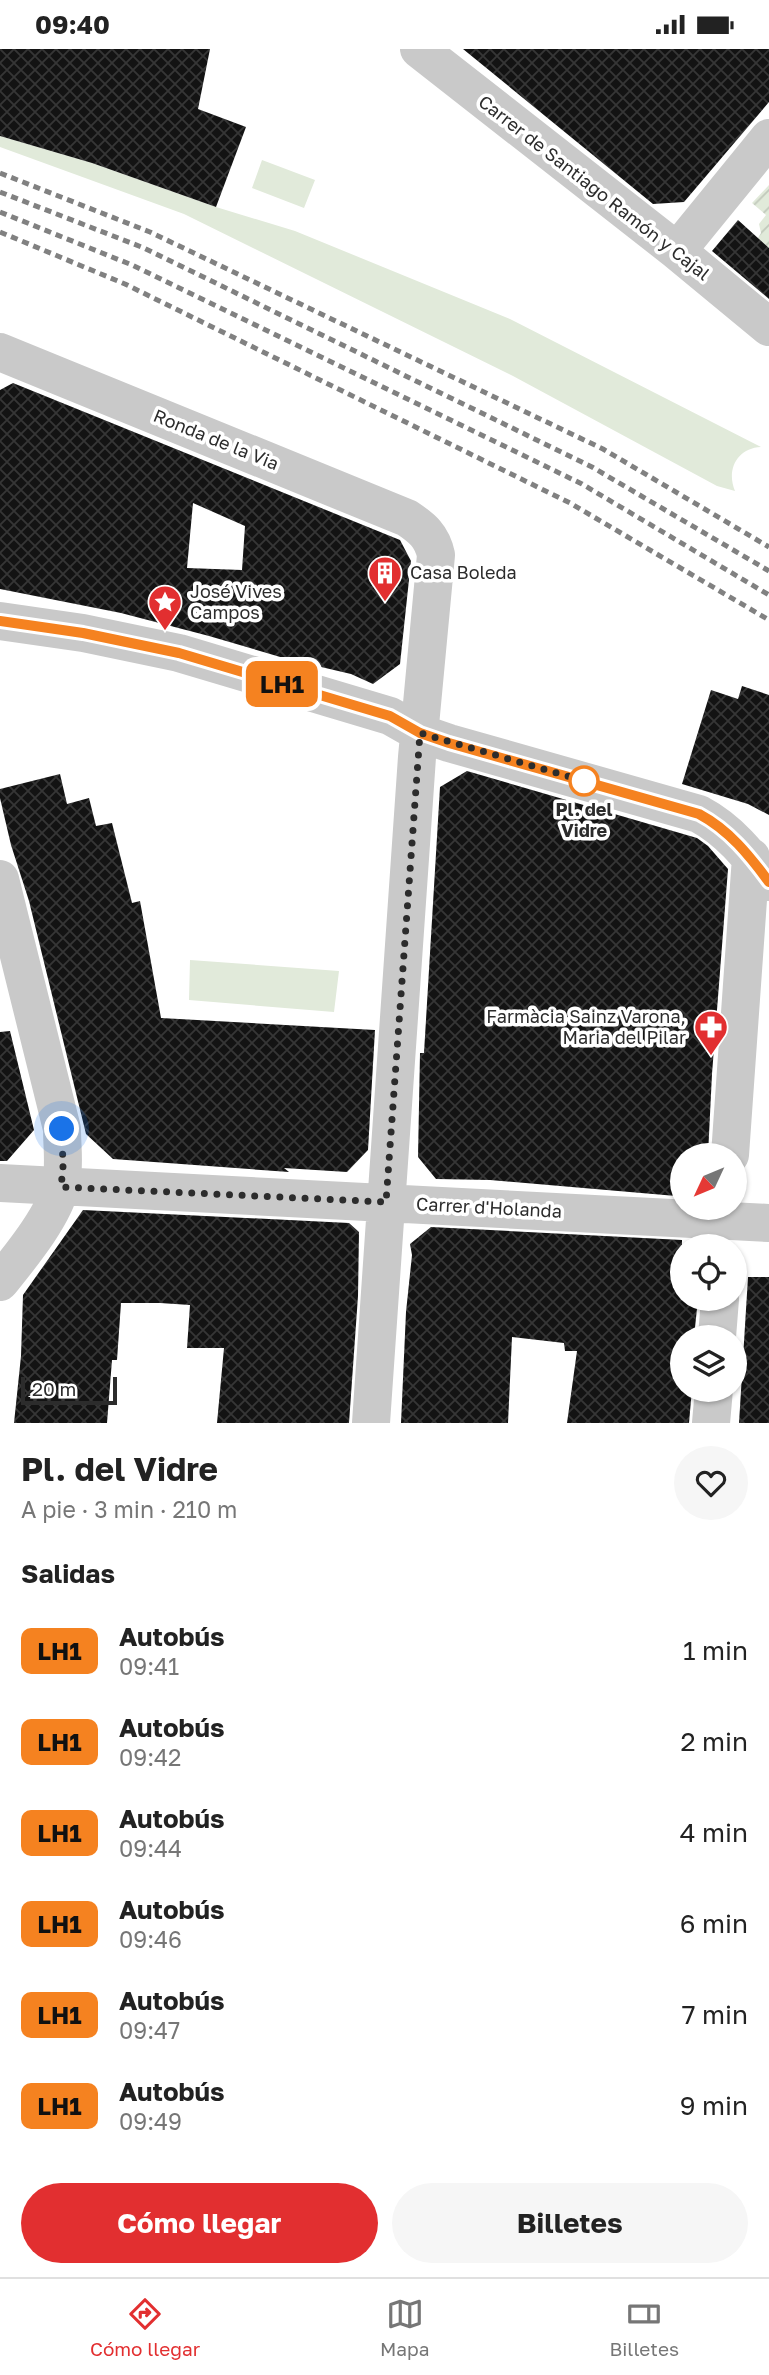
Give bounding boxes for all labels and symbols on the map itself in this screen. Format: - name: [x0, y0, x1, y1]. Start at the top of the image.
- street label: Carrer de Santiago Ramón y Cajal: [475, 90, 715, 285]
- street label: Ronda de la Via: [151, 404, 282, 474]
- building icon: Casa Boleda: [366, 554, 404, 603]
- place label: Casa Boleda: [410, 561, 517, 583]
- place label: José Vives Campos: [190, 580, 282, 623]
- place icon: José Vives Campos: [146, 583, 184, 632]
- line badge: LH1: [242, 661, 322, 707]
- marker: Pl. del Vidre: [569, 766, 599, 796]
- place label: Pl. del Vidre: [556, 798, 612, 841]
- place label: Farmàcia Sainz Varona, Maria del Pilar: [486, 1005, 686, 1048]
- pharmacy icon: Farmàcia Sainz Varona, Maria del Pilar: [692, 1008, 730, 1057]
- your location: [44, 1111, 79, 1146]
- north arrow: [670, 1143, 747, 1220]
- street label: Carrer d'Holanda: [416, 1192, 563, 1222]
- scale bar: [21, 1374, 117, 1406]

